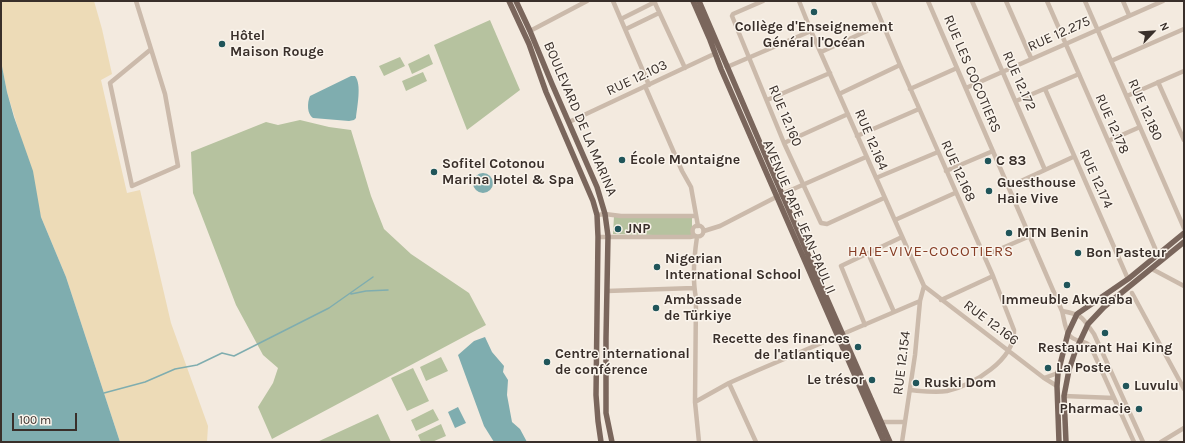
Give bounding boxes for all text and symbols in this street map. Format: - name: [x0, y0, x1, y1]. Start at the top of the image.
- marker: Collège d'Enseignement Général l'Océan: [809, 7, 819, 17]
- north arrow: [1133, 12, 1173, 52]
- street label: RUE LES COCOTIERS: [940, 13, 1004, 135]
- street label: RUE 12.275: [1025, 13, 1093, 55]
- place label: Collège d'Enseignement Général l'Océan: [735, 19, 893, 52]
- text: N: [1157, 20, 1172, 33]
- place label: Hôtel Maison Rouge: [230, 28, 324, 60]
- marker: Hôtel Maison Rouge: [217, 39, 227, 49]
- street label: BOULEVARD DE LA MARINA: [540, 39, 620, 199]
- street label: RUE 12.172: [998, 49, 1040, 113]
- street label: RUE 12.103: [604, 57, 670, 99]
- street label: RUE 12.180: [1124, 77, 1166, 143]
- street label: RUE 12.160: [765, 83, 805, 149]
- street label: RUE 12.178: [1091, 91, 1133, 157]
- street label: RUE 12.164: [851, 107, 891, 173]
- street label: AVENUE PAPE JEAN-PAUL II: [759, 138, 839, 296]
- street label: RUE 12.168: [937, 138, 979, 204]
- street label: RUE 12.174: [1075, 147, 1117, 211]
- place label: École Montaigne: [630, 152, 740, 168]
- place label: C 83: [996, 153, 1026, 169]
- marker: École Montaigne: [617, 155, 627, 165]
- place label: Sofitel Cotonou Marina Hotel & Spa: [442, 156, 574, 188]
- marker: C 83: [983, 156, 993, 166]
- marker: Sofitel Cotonou Marina Hotel & Spa: [429, 167, 439, 177]
- place label: Guesthouse Haie Vive: [997, 175, 1076, 208]
- marker: Guesthouse Haie Vive: [984, 186, 994, 196]
- place label: JNP: [626, 221, 650, 237]
- marker: JNP: [613, 224, 623, 234]
- place label: MTN Benin: [1017, 225, 1089, 241]
- marker: MTN Benin: [1004, 228, 1014, 238]
- district label: HAIE-VIVE-COCOTIERS: [848, 243, 1014, 261]
- place label: Bon Pasteur: [1086, 245, 1166, 261]
- marker: Bon Pasteur: [1073, 248, 1083, 258]
- place label: Nigerian International School: [665, 251, 801, 284]
- marker: Nigerian International School: [652, 262, 662, 272]
- marker: Immeuble Akwaaba: [1062, 280, 1072, 290]
- place label: Ambassade de Türkiye: [664, 292, 742, 324]
- place label: Immeuble Akwaaba: [1001, 292, 1133, 308]
- street label: RUE 12.166: [960, 297, 1022, 349]
- marker: Ambassade de Türkiye: [651, 303, 661, 313]
- marker: Restaurant Hai King: [1100, 328, 1110, 338]
- street label: RUE 12.154: [890, 330, 914, 396]
- place label: Recette des finances de l'atlantique: [712, 331, 850, 364]
- place label: Restaurant Hai King: [1038, 340, 1172, 356]
- marker: Recette des finances de l'atlantique: [853, 342, 863, 352]
- place label: Centre international de conférence: [555, 346, 690, 378]
- marker: Centre international de conférence: [542, 357, 552, 367]
- place label: La Poste: [1056, 360, 1111, 376]
- marker: La Poste: [1043, 363, 1053, 373]
- place label: Le trésor: [807, 372, 864, 388]
- marker: Le trésor: [867, 375, 877, 385]
- place label: Ruski Dom: [924, 375, 996, 391]
- marker: Ruski Dom: [911, 378, 921, 388]
- place label: Luvulu: [1134, 378, 1179, 394]
- marker: Luvulu: [1121, 381, 1131, 391]
- place label: Pharmacie: [1060, 401, 1131, 417]
- marker: Pharmacie: [1134, 404, 1144, 414]
- scale bar: [14, 405, 79, 431]
- text: 100 m: [19, 413, 51, 427]

